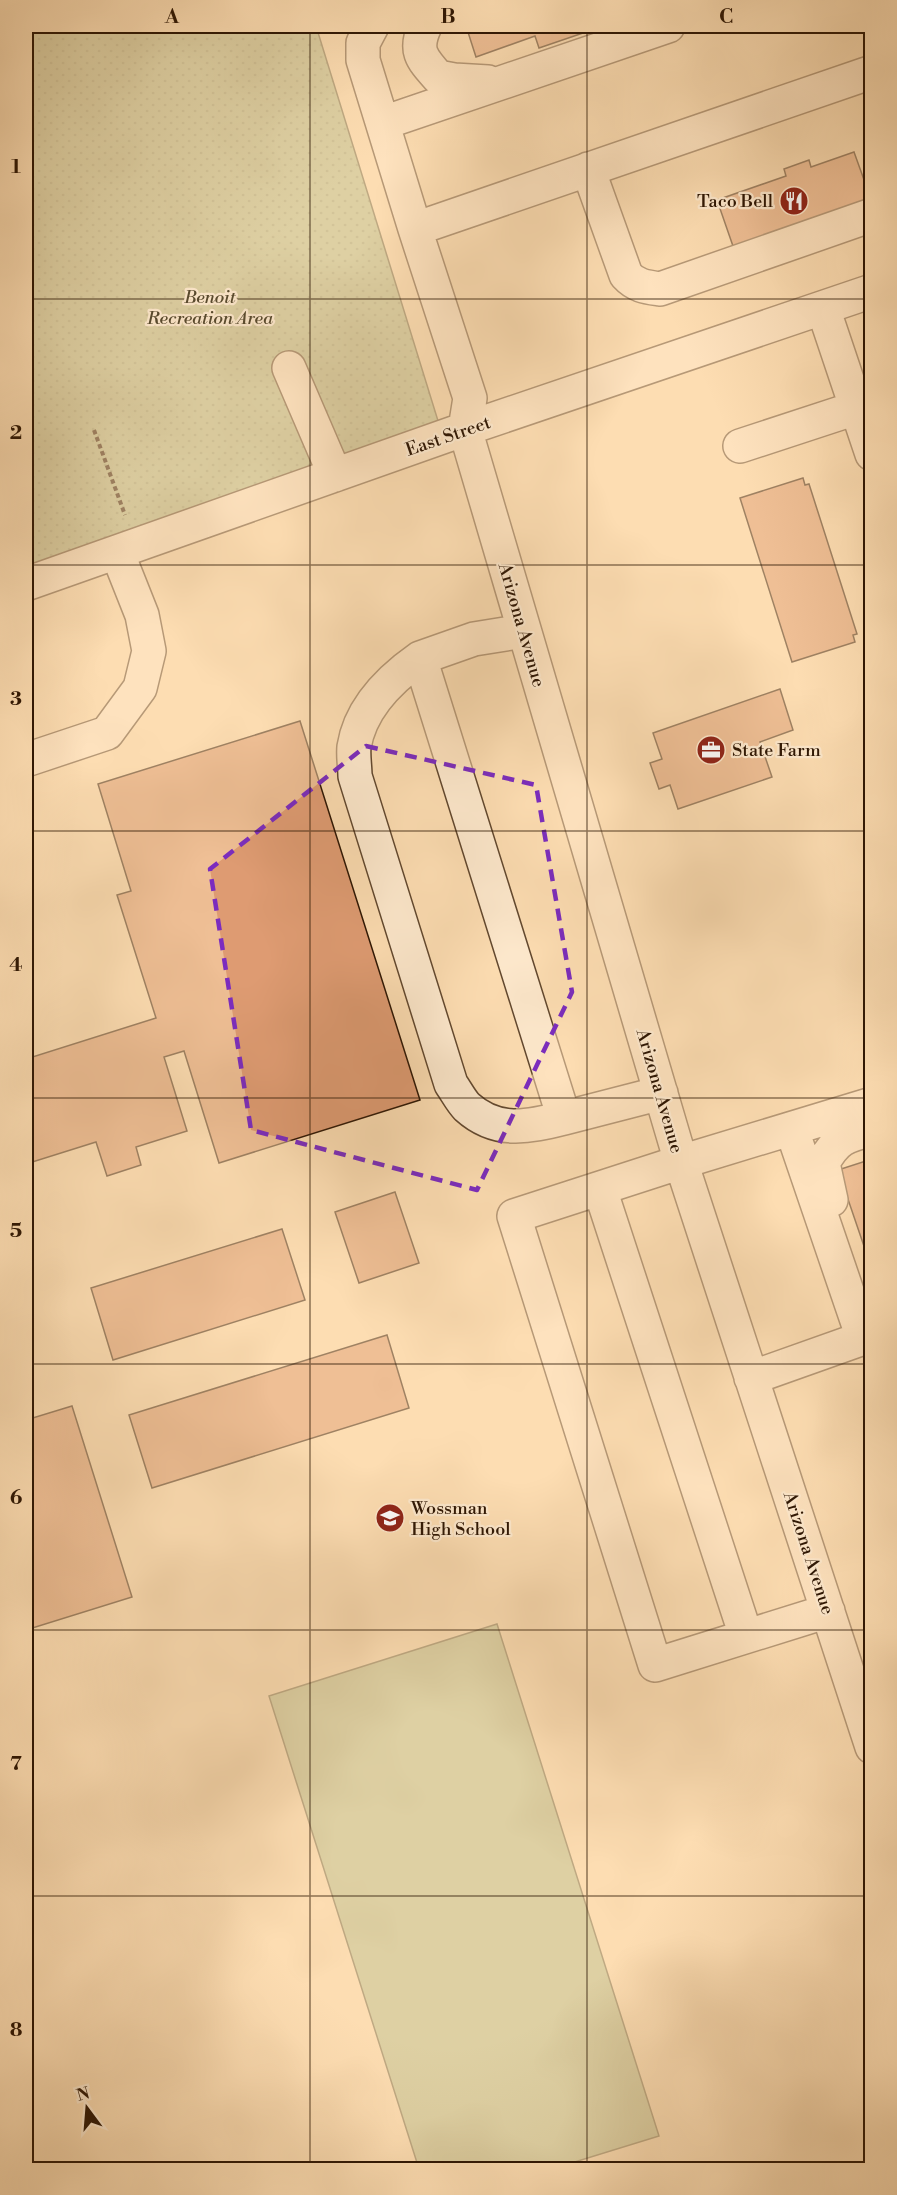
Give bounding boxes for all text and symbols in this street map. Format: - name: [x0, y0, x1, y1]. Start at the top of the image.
- text: A: [164, 5, 180, 30]
- text: B: [440, 5, 456, 30]
- text: C: [719, 5, 733, 30]
- text: 1: [11, 155, 21, 180]
- restaurant icon: Taco Bell: [778, 185, 810, 217]
- place label: Taco Bell: [697, 190, 774, 213]
- park label: Benoit Recreation Area: [146, 286, 274, 330]
- street label: East Street: [403, 411, 494, 462]
- text: 2: [10, 421, 22, 446]
- street label: Arizona Avenue: [493, 559, 550, 690]
- text: 3: [10, 687, 22, 712]
- office icon: State Farm: [695, 734, 727, 766]
- place label: State Farm: [732, 739, 821, 762]
- text: 4: [9, 953, 23, 978]
- street label: Arizona Avenue: [631, 1025, 688, 1156]
- text: 5: [10, 1219, 22, 1244]
- text: 6: [10, 1486, 23, 1511]
- street label: Arizona Avenue: [777, 1488, 839, 1618]
- place label: Wossman High School: [410, 1497, 511, 1541]
- school or university icon: Wossman High School: [374, 1502, 406, 1534]
- text: 7: [10, 1752, 22, 1777]
- text: 8: [10, 2018, 23, 2043]
- north arrow: [57, 2078, 117, 2138]
- text: N: [74, 2083, 92, 2106]

